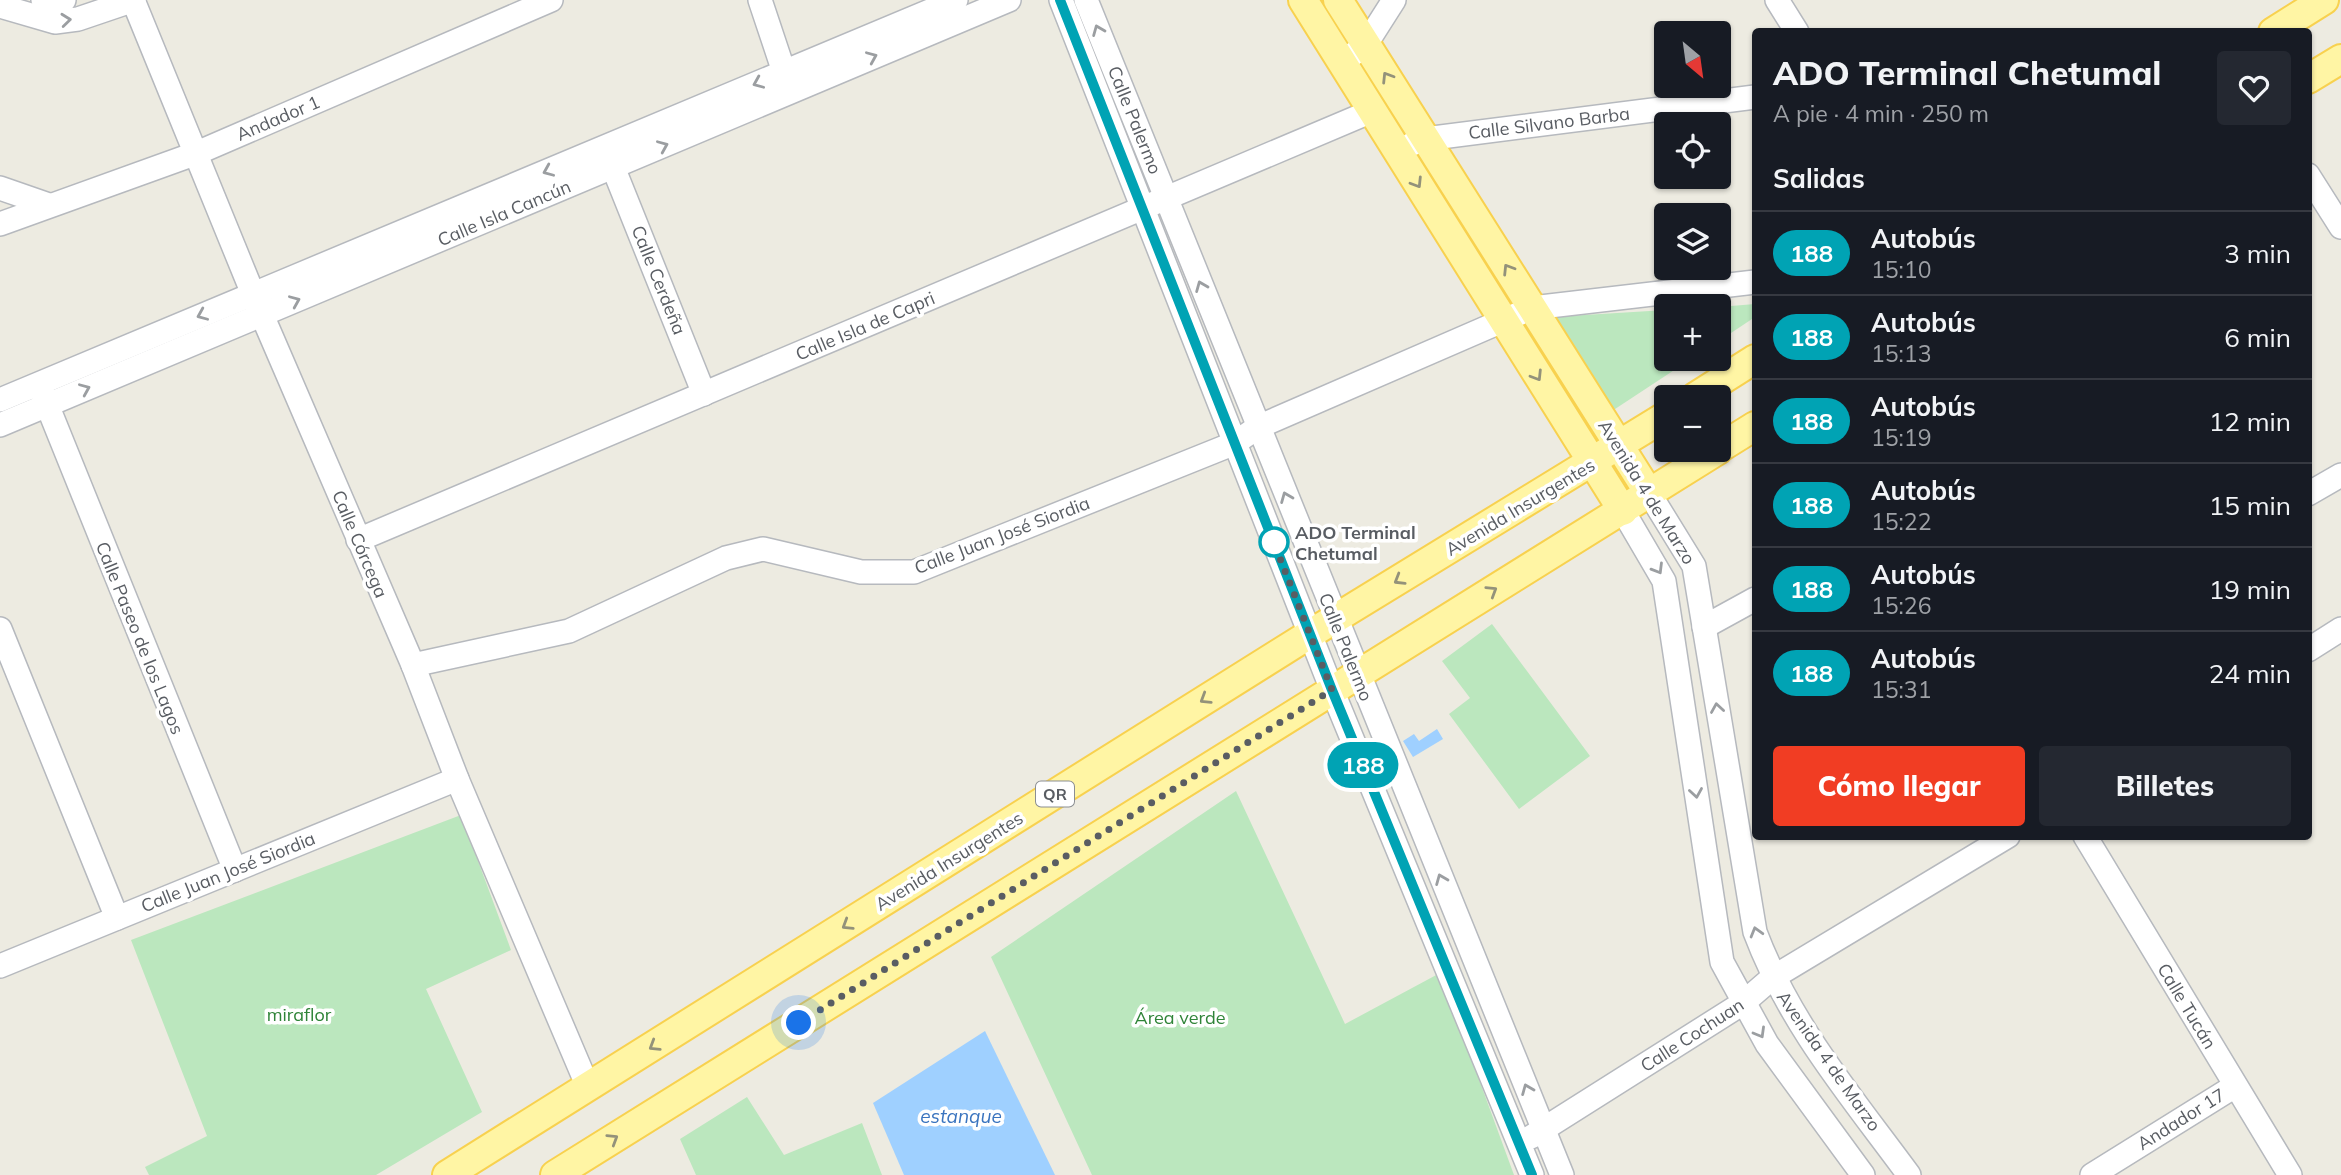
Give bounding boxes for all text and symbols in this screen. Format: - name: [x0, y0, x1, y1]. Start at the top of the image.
- one-way arrow: [60, 13, 72, 28]
- north arrow: [1654, 21, 1731, 98]
- map controls: [1654, 21, 1731, 462]
- one-way arrow: [1093, 24, 1107, 36]
- button: heart: [2217, 51, 2291, 125]
- one-way arrow: [866, 52, 878, 66]
- text: ADO Terminal Chetumal: [1773, 52, 2161, 93]
- street label: Calle Palermo: [1103, 63, 1167, 177]
- one-way arrow: [1382, 71, 1395, 84]
- one-way arrow: [752, 75, 765, 89]
- street label: Andador 1: [233, 90, 323, 146]
- text: A pie · 4 min · 250 m: [1773, 99, 1989, 128]
- street label: Calle Silvano Barba: [1467, 102, 1631, 144]
- button: locate: [1654, 112, 1731, 189]
- one-way arrow: [656, 140, 668, 154]
- one-way arrow: [542, 162, 554, 176]
- text: Salidas: [1773, 162, 1865, 195]
- street label: Calle Isla Cancún: [434, 175, 574, 251]
- one-way arrow: [1408, 175, 1421, 188]
- button: layers: [1654, 203, 1731, 280]
- street label: Calle Cerdeña: [627, 222, 691, 338]
- text: Autobús: [1871, 222, 1976, 255]
- text: 3 min: [2224, 237, 2291, 270]
- text: 188: [1790, 238, 1833, 268]
- text: 15:10: [1871, 255, 1931, 284]
- one-way arrow: [1503, 264, 1516, 277]
- one-way arrow: [1196, 281, 1210, 293]
- street label: Calle Isla de Capri: [792, 286, 938, 366]
- button: +: [1654, 294, 1731, 371]
- one-way arrow: [288, 295, 300, 309]
- text: Autobús: [1871, 306, 1976, 339]
- one-way arrow: [197, 307, 209, 321]
- text: 6 min: [2224, 321, 2291, 354]
- text: 188: [1790, 322, 1833, 352]
- text: 15:13: [1871, 339, 1931, 368]
- one-way arrow: [1529, 368, 1542, 381]
- one-way arrow: [78, 383, 91, 397]
- button: −: [1654, 385, 1731, 462]
- text: Autobús: [1871, 390, 1976, 423]
- text: 12 min: [2209, 405, 2291, 438]
- text: 188: [1790, 406, 1833, 436]
- street label: Avenida 4 de Marzo: [1593, 415, 1701, 569]
- text: 15:19: [1871, 423, 1931, 452]
- street label: Avenida Insurgentes: [1441, 453, 1599, 561]
- text: Autobús: [1871, 474, 1976, 507]
- street label: Calle Córcega: [327, 487, 393, 601]
- text: 15 min: [2209, 489, 2291, 522]
- text: 188: [1790, 490, 1833, 520]
- street label: Calle Juan José Siordia: [911, 491, 1093, 579]
- one-way arrow: [1281, 492, 1295, 504]
- text: 15:22: [1871, 507, 1931, 536]
- place label: ADO Terminal Chetumal: [1295, 521, 1416, 565]
- marker: ADO Terminal Chetumal: [1259, 527, 1289, 557]
- street label: Calle Paseo de los Lagos: [91, 538, 189, 738]
- text: Autobús: [1871, 558, 1976, 591]
- one-way arrow: [1649, 562, 1662, 575]
- one-way arrow: [1394, 572, 1407, 585]
- text: 19 min: [2209, 573, 2291, 606]
- text: 188: [1790, 574, 1833, 604]
- one-way arrow: [1484, 587, 1497, 600]
- street label: Calle Palermo: [1314, 590, 1378, 704]
- text: 15:26: [1871, 591, 1931, 620]
- text: Autobús: [1871, 642, 1976, 675]
- text: 24 min: [2209, 657, 2291, 690]
- text: 188: [1790, 658, 1833, 688]
- text: 15:31: [1871, 675, 1931, 704]
- one-way arrow: [1200, 691, 1213, 704]
- one-way arrow: [1710, 703, 1725, 714]
- line badge: 188: [1323, 742, 1403, 788]
- button: Cómo llegar: [1773, 746, 2025, 826]
- button: Billetes: [2039, 746, 2291, 826]
- text: 188: [1341, 750, 1385, 780]
- road number: QR: [1036, 782, 1074, 806]
- one-way arrow: [1689, 787, 1704, 799]
- street label: Avenida Insurgentes: [871, 806, 1027, 916]
- street label: Calle Juan José Siordia: [137, 827, 319, 917]
- one-way arrow: [1435, 873, 1449, 886]
- one-way arrow: [841, 916, 854, 929]
- one-way arrow: [1750, 927, 1764, 939]
- street label: Calle Tucán: [2152, 959, 2222, 1053]
- street label: Avenida 4 de Marzo: [1772, 986, 1886, 1136]
- street label: Calle Cochuan: [1636, 993, 1748, 1077]
- park label: miraflor: [267, 1003, 332, 1026]
- your location: [781, 1005, 816, 1040]
- park label: Área verde: [1134, 1006, 1226, 1029]
- one-way arrow: [1752, 1025, 1765, 1038]
- one-way arrow: [649, 1038, 662, 1051]
- street label: Andador 17: [2133, 1083, 2229, 1155]
- one-way arrow: [1521, 1084, 1535, 1096]
- water label: estanque: [920, 1104, 1002, 1128]
- one-way arrow: [605, 1134, 618, 1147]

